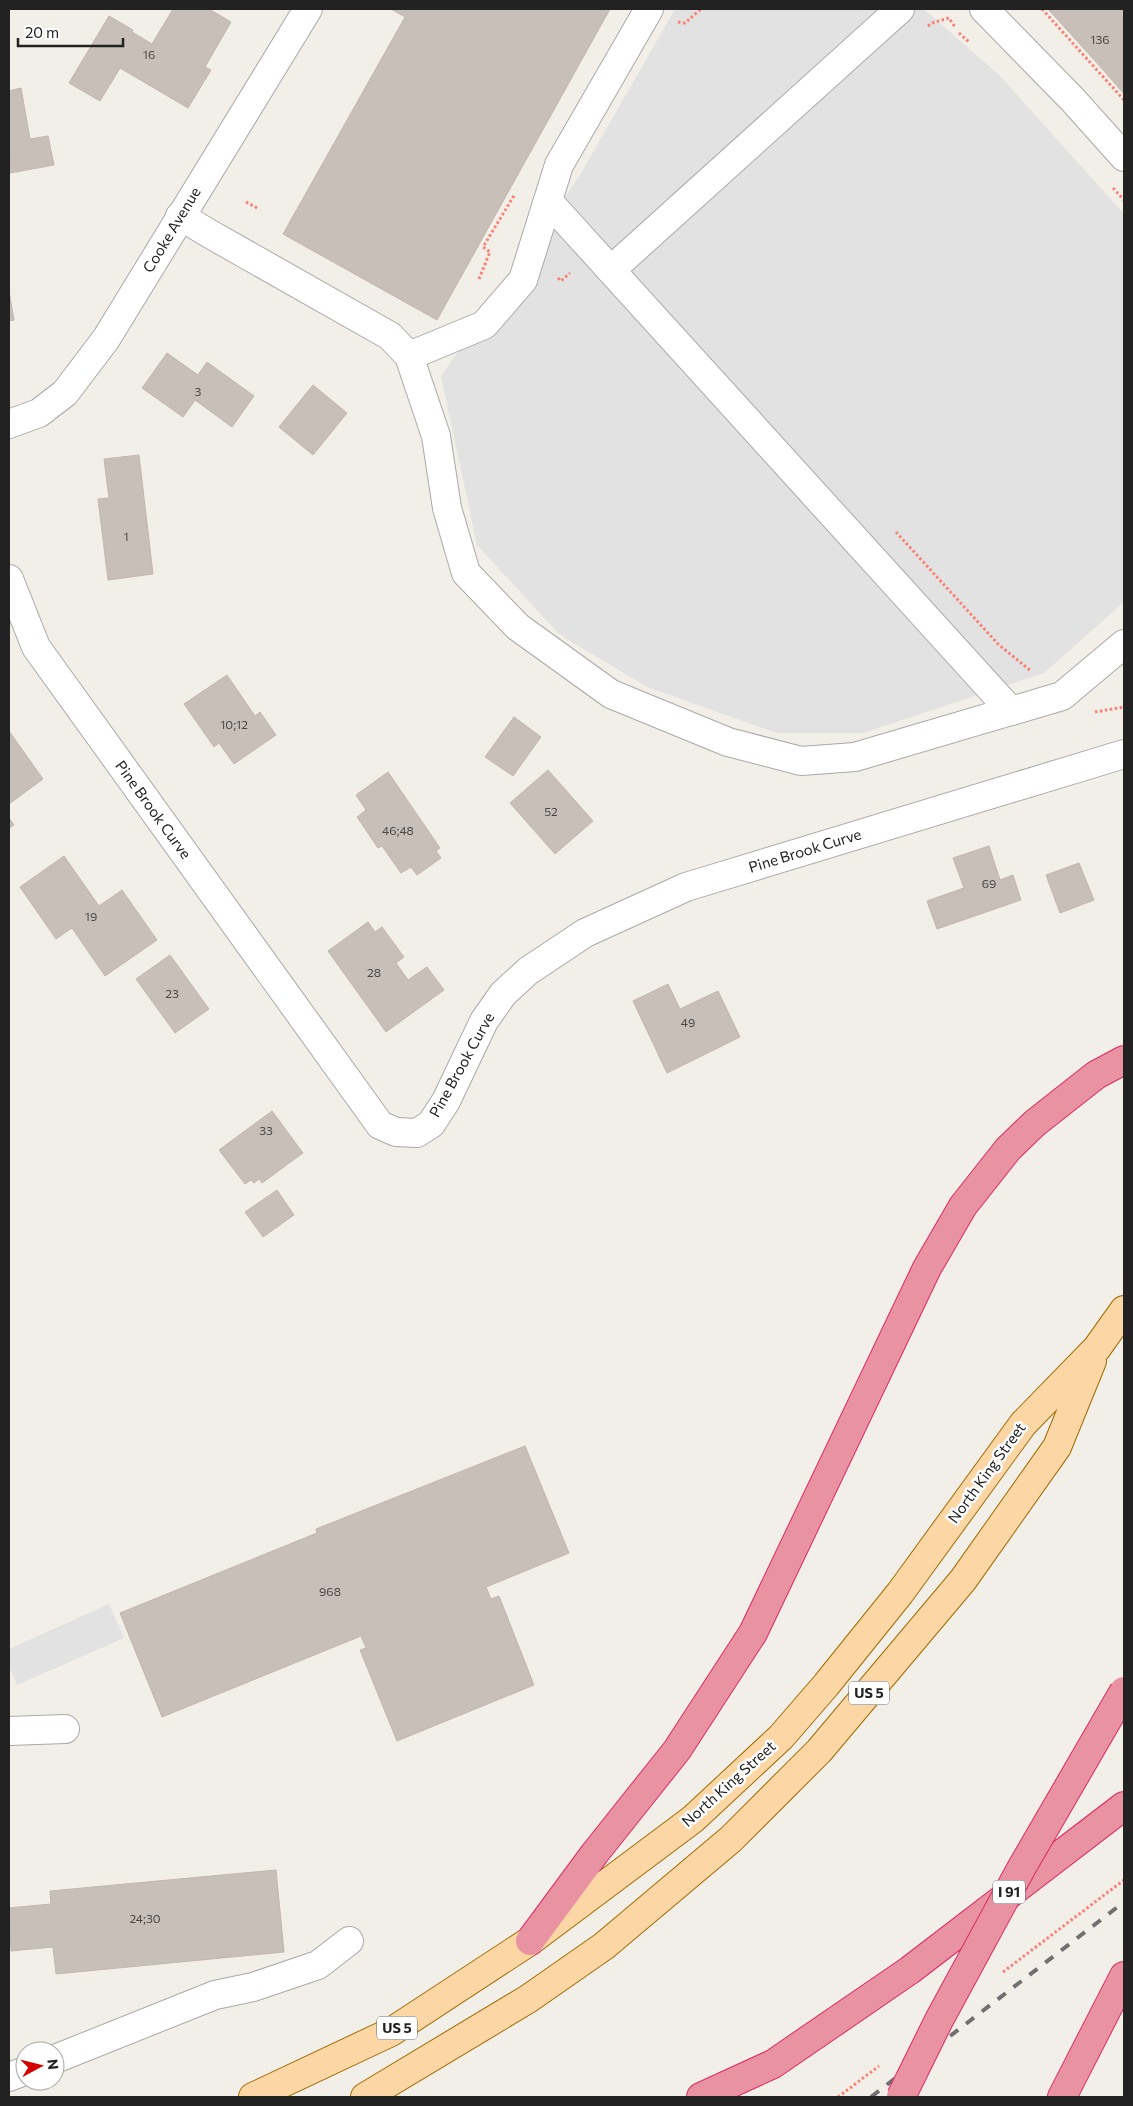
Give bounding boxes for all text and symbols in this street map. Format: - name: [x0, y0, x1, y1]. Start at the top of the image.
- scale bar: [18, 15, 122, 47]
- text: 20 m: [25, 23, 59, 41]
- house number: 136: [1090, 32, 1110, 46]
- house number: 16: [143, 47, 155, 61]
- street label: Cooke Avenue: [139, 183, 204, 276]
- house number: 3: [195, 384, 202, 398]
- house number: 1: [123, 529, 129, 543]
- house number: 10;12: [220, 717, 248, 732]
- street label: Pine Brook Curve: [112, 757, 196, 862]
- house number: 52: [544, 804, 558, 818]
- house number: 46;48: [382, 823, 414, 838]
- street label: Pine Brook Curve: [746, 824, 863, 876]
- house number: 69: [982, 876, 996, 890]
- house number: 19: [85, 909, 97, 923]
- house number: 28: [367, 965, 381, 979]
- house number: 23: [165, 986, 179, 1000]
- street label: Pine Brook Curve: [425, 1009, 497, 1120]
- house number: 49: [681, 1015, 695, 1029]
- house number: 33: [259, 1123, 273, 1137]
- street label: North King Street: [944, 1419, 1029, 1526]
- house number: 968: [319, 1584, 341, 1598]
- road number: US 5: [849, 1682, 889, 1705]
- street label: North King Street: [678, 1736, 779, 1830]
- road number: I 91: [993, 1880, 1025, 1904]
- house number: 24;30: [129, 1911, 161, 1926]
- road number: US 5: [377, 2016, 417, 2040]
- north arrow: [15, 2041, 65, 2091]
- text: N: [44, 2058, 62, 2071]

